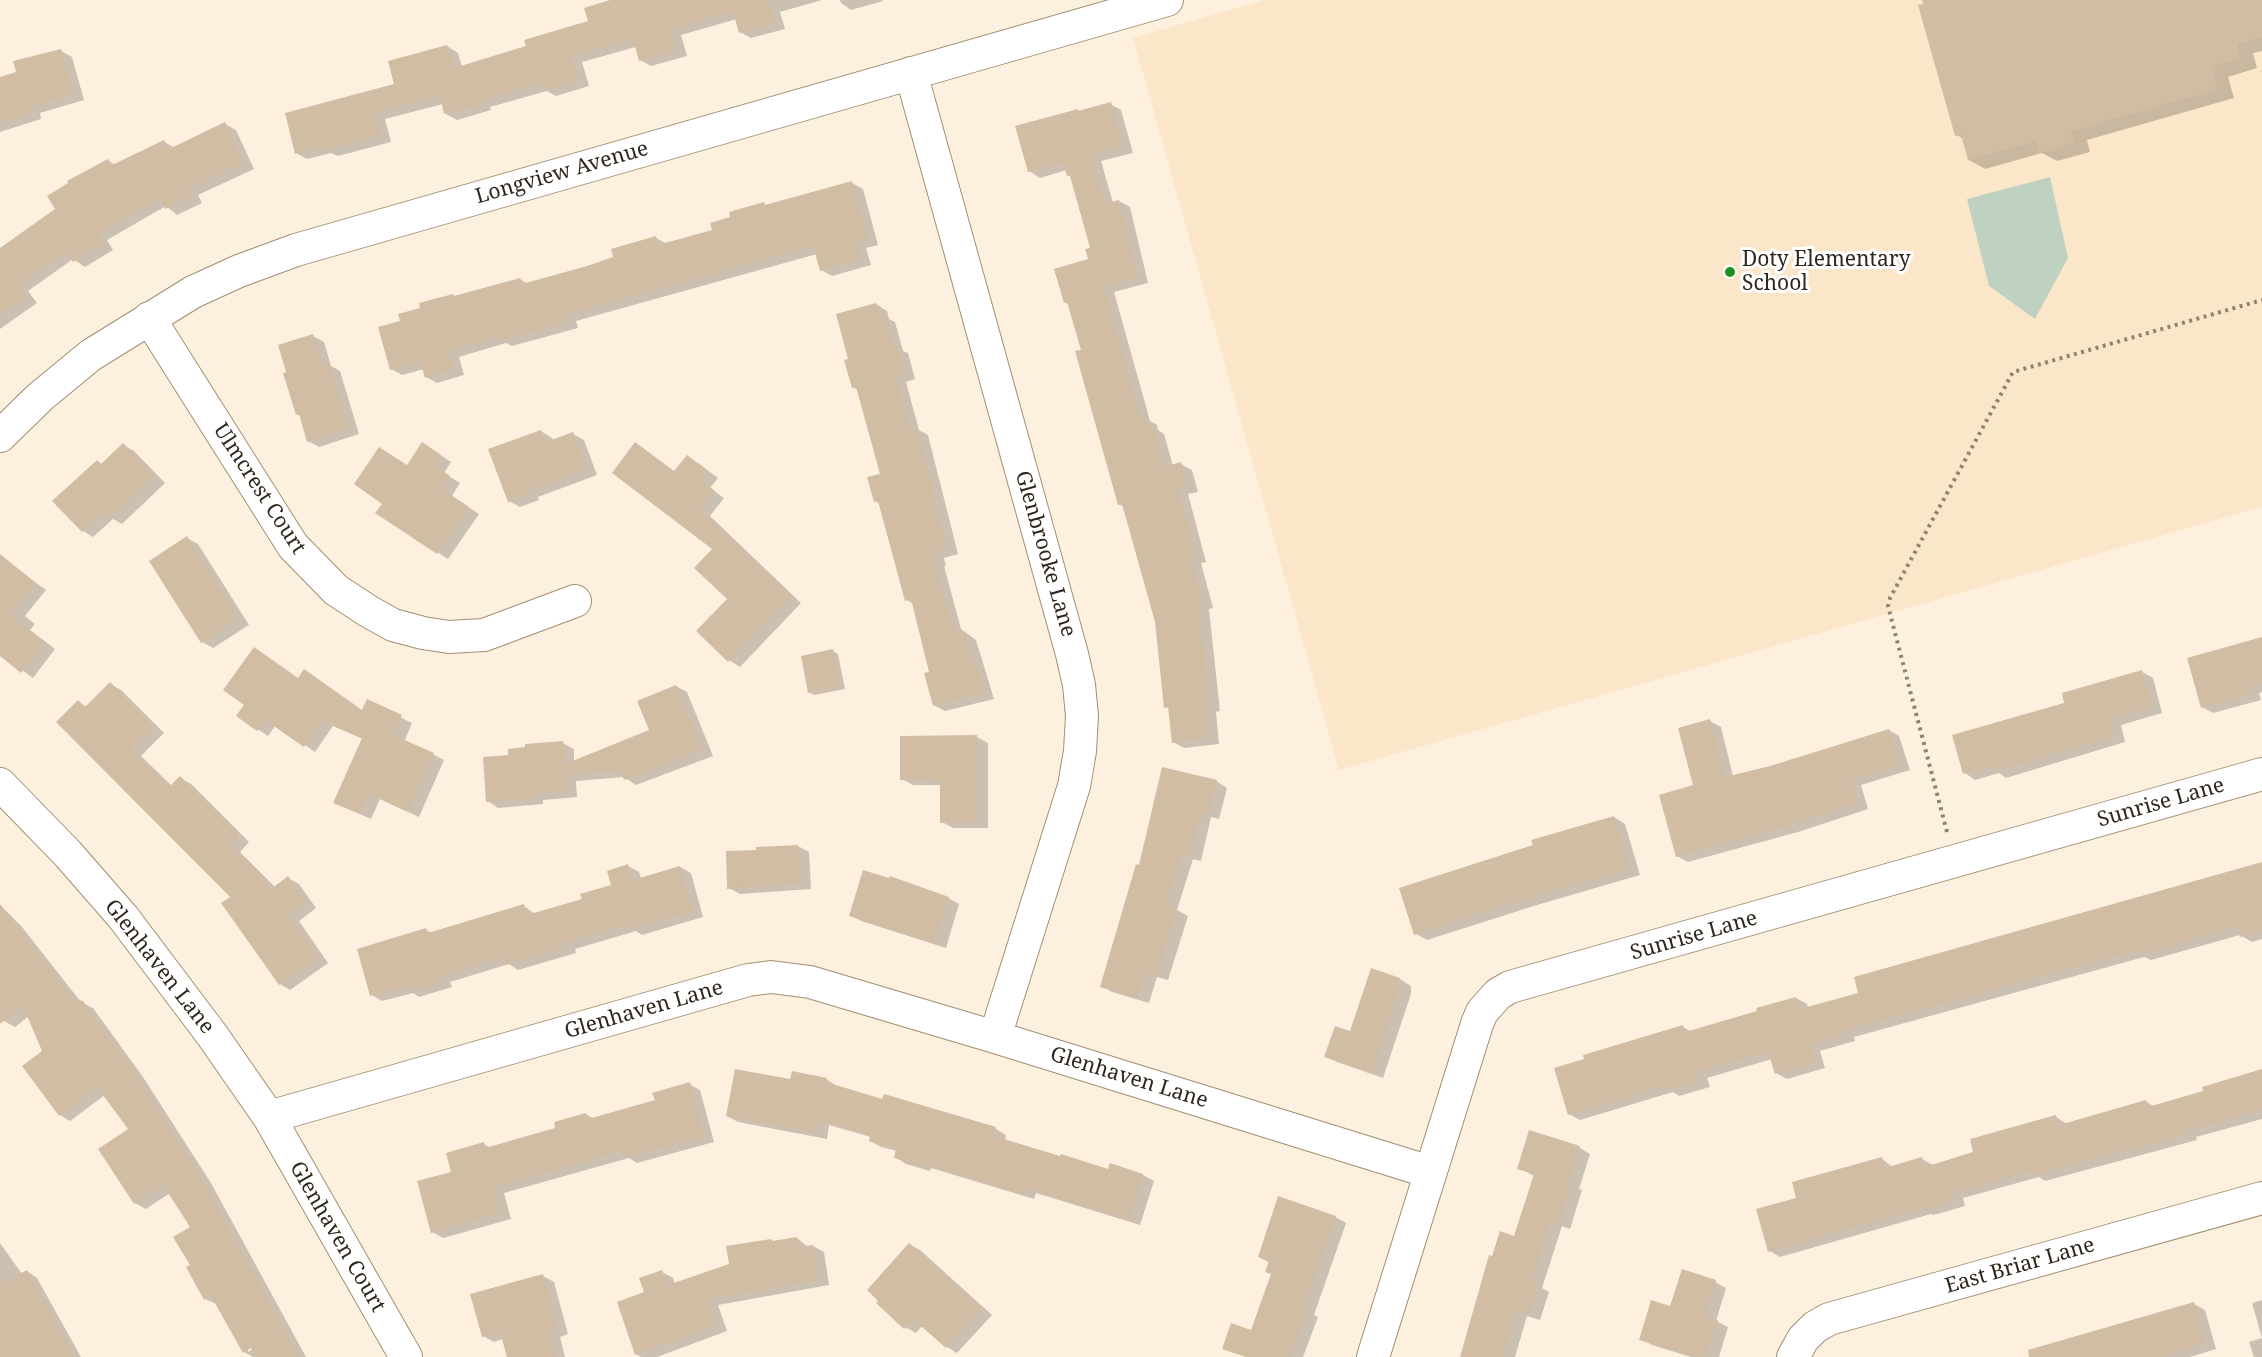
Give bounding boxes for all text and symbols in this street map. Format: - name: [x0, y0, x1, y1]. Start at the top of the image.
- street label: Longview Avenue: [473, 136, 651, 210]
- place label: Doty Elementary School: [1742, 247, 1911, 297]
- marker: Doty Elementary School: [1723, 265, 1737, 279]
- street label: Ulmcrest Court: [207, 419, 311, 559]
- street label: Glenbrooke Lane: [1009, 468, 1081, 640]
- street label: Sunrise Lane: [2095, 773, 2227, 833]
- street label: Glenhaven Lane: [99, 895, 219, 1039]
- street label: Sunrise Lane: [1628, 906, 1760, 966]
- street label: Glenhaven Lane: [562, 975, 726, 1045]
- street label: Glenhaven Lane: [1047, 1042, 1211, 1114]
- street label: Glenhaven Court: [284, 1157, 390, 1317]
- street label: East Briar Lane: [1942, 1233, 2098, 1299]

